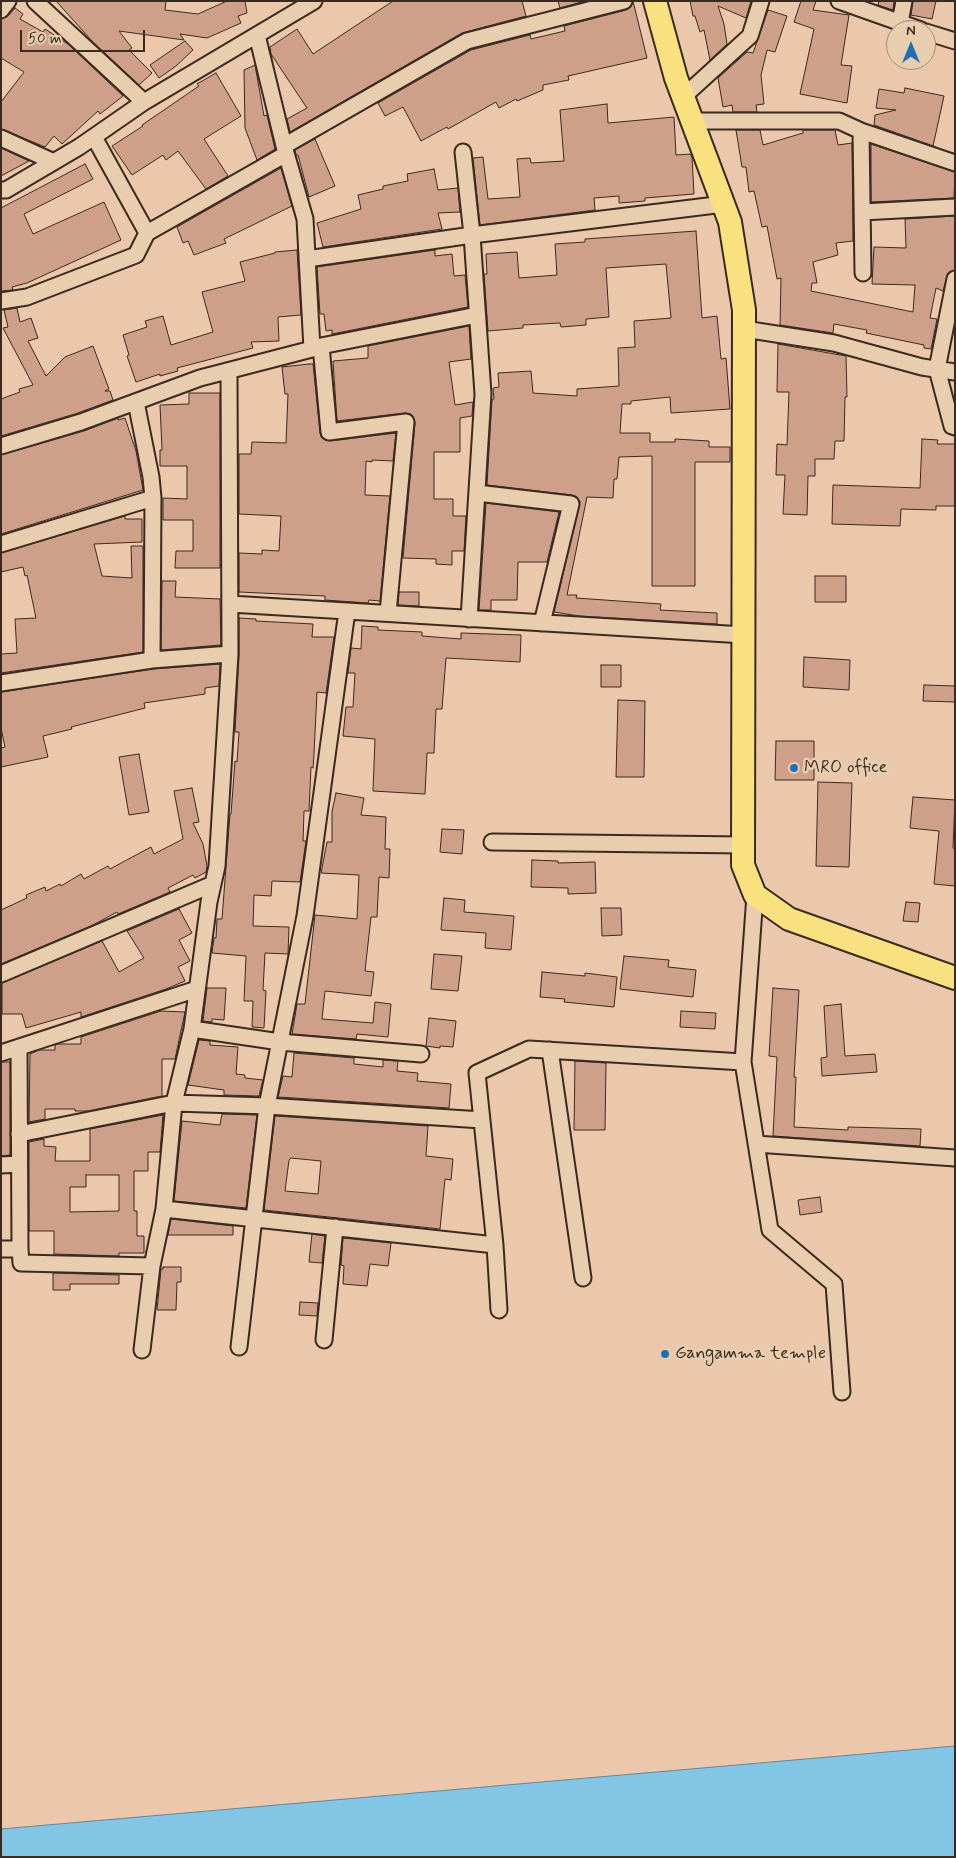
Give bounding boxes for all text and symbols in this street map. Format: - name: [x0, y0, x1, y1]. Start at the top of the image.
- scale bar: [22, 20, 148, 52]
- north arrow: [886, 20, 936, 70]
- text: N: [906, 22, 916, 40]
- text: 50 m: [28, 29, 62, 49]
- place label: MRO office: [804, 757, 887, 779]
- marker: MRO office: [788, 762, 800, 774]
- place label: Gangamma temple: [675, 1343, 826, 1365]
- marker: Gangamma temple: [659, 1348, 671, 1360]

